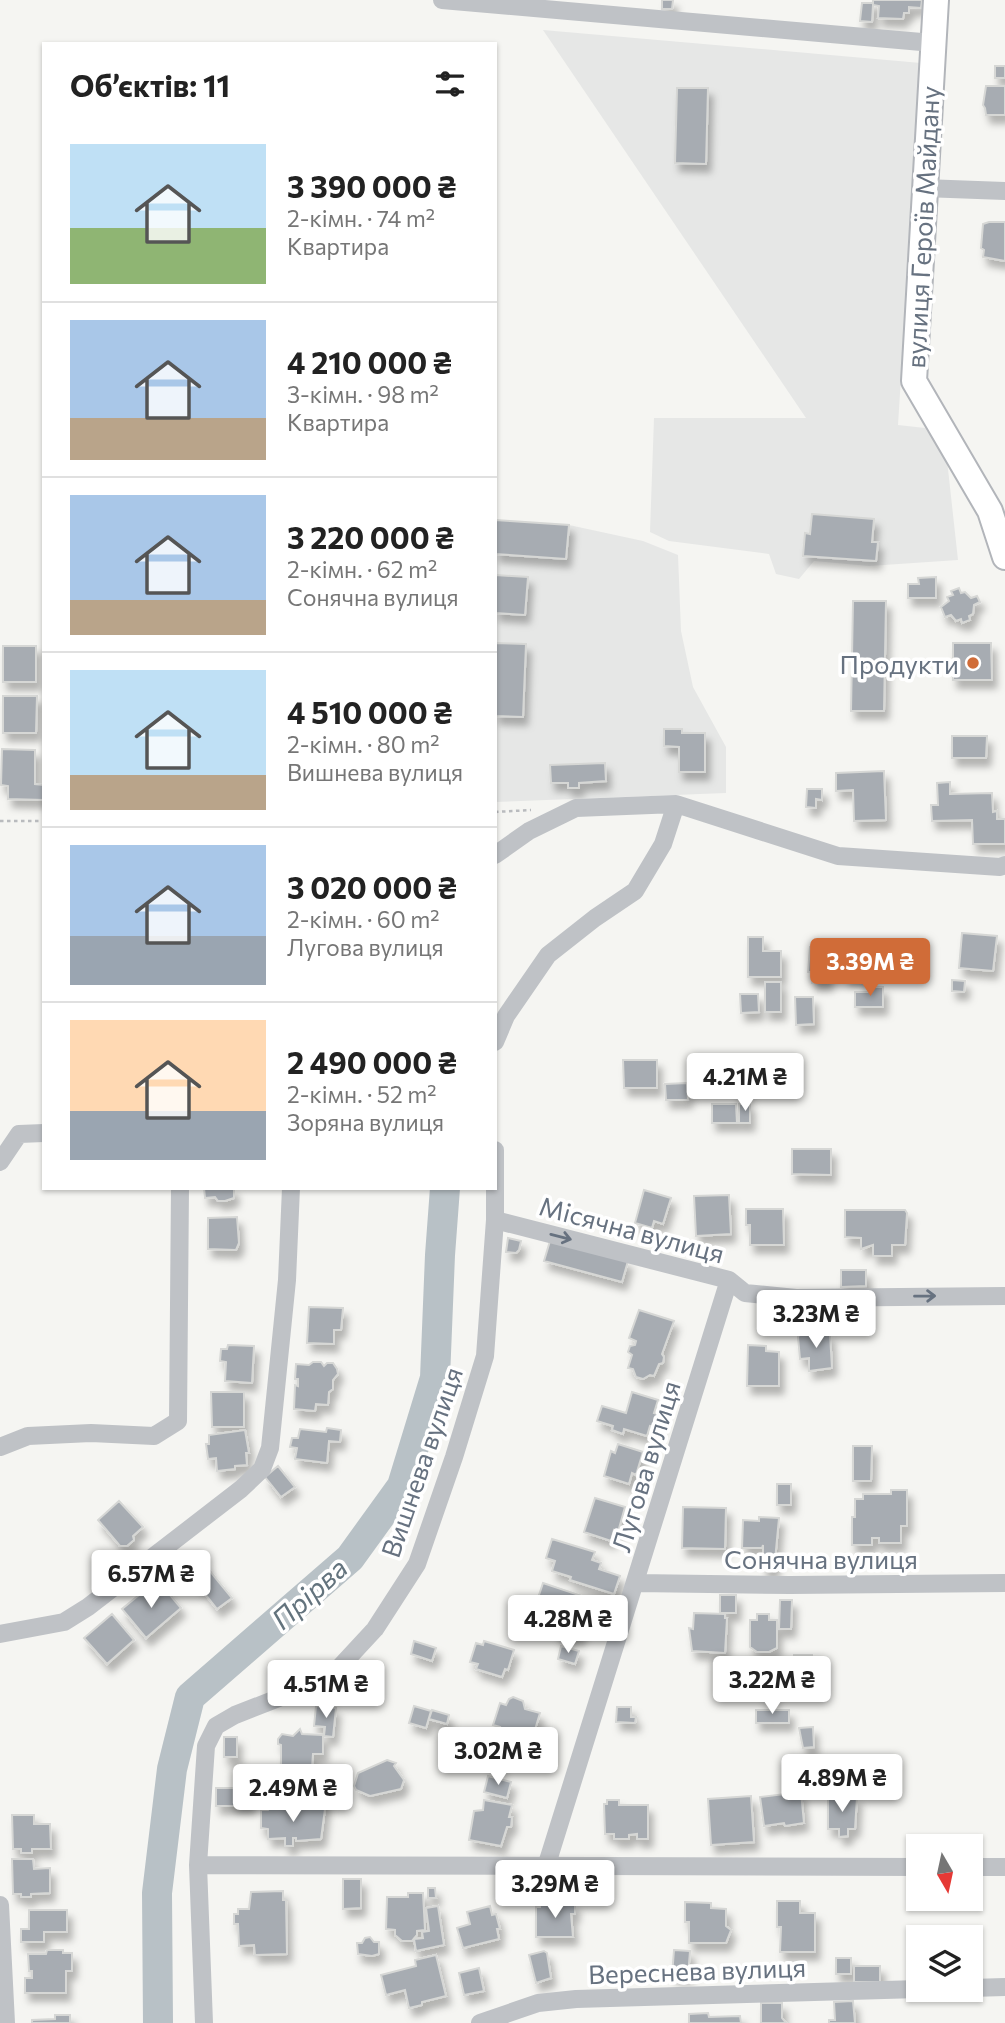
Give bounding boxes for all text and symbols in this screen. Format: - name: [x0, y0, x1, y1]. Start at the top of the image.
- icon: filters: [431, 65, 469, 103]
- text: Об’єктів: 11: [70, 66, 230, 103]
- street label: вулиця Героїв Майдану: [899, 85, 945, 369]
- text: 3 390 000 ₴: [287, 167, 456, 204]
- icon: home: [126, 172, 210, 256]
- text: 2-кімн. · 74 m²: [287, 204, 435, 232]
- text: Квартира: [287, 232, 389, 260]
- text: 4 210 000 ₴: [287, 343, 452, 380]
- icon: home: [126, 348, 210, 432]
- text: 3-кімн. · 98 m²: [287, 380, 439, 408]
- text: Квартира: [287, 408, 389, 436]
- text: 3 220 000 ₴: [287, 518, 454, 555]
- icon: home: [126, 523, 210, 607]
- text: 2-кімн. · 62 m²: [287, 555, 437, 583]
- text: Сонячна вулиця: [287, 583, 459, 611]
- place label: Продукти: [839, 648, 959, 679]
- marker: Продукти: [965, 655, 981, 671]
- text: 4 510 000 ₴: [287, 693, 452, 730]
- icon: home: [126, 698, 210, 782]
- text: 2-кімн. · 80 m²: [287, 730, 440, 758]
- text: Вишнева вулиця: [287, 758, 463, 786]
- text: 3 020 000 ₴: [287, 868, 457, 905]
- icon: home: [126, 873, 210, 957]
- text: 2-кімн. · 60 m²: [287, 905, 440, 933]
- text: Лугова вулиця: [287, 933, 444, 961]
- pin: 3.39M ₴: [805, 939, 935, 998]
- text: 3.39M ₴: [826, 947, 914, 975]
- text: 2 490 000 ₴: [287, 1043, 457, 1080]
- icon: home: [126, 1048, 210, 1132]
- pin: 4.21M ₴: [680, 1054, 810, 1113]
- text: 4.21M ₴: [703, 1062, 787, 1090]
- text: 2-кімн. · 52 m²: [287, 1080, 437, 1108]
- text: Зоряна вулиця: [287, 1108, 444, 1136]
- street label: Місячна вулиця: [536, 1189, 728, 1269]
- one-way arrow: [549, 1231, 572, 1244]
- pin: 3.23M ₴: [751, 1290, 881, 1350]
- one-way arrow: [913, 1290, 936, 1303]
- text: 3.23M ₴: [773, 1299, 859, 1327]
- street label: Вишнева вулиця: [374, 1363, 468, 1561]
- street label: Лугова вулиця: [604, 1377, 686, 1555]
- street label: Сонячна вулиця: [724, 1543, 918, 1574]
- pin: 6.57M ₴: [86, 1550, 216, 1610]
- water label: Прірва: [264, 1550, 354, 1636]
- text: 6.57M ₴: [108, 1559, 195, 1587]
- pin: 4.28M ₴: [503, 1596, 633, 1655]
- text: 4.28M ₴: [524, 1604, 612, 1632]
- pin: 3.22M ₴: [707, 1656, 837, 1716]
- pin: 4.51M ₴: [261, 1660, 391, 1720]
- text: 3.22M ₴: [729, 1665, 815, 1693]
- text: 4.51M ₴: [284, 1669, 368, 1697]
- pin: 3.02M ₴: [433, 1728, 563, 1787]
- text: 3.02M ₴: [454, 1736, 542, 1764]
- pin: 4.89M ₴: [777, 1755, 907, 1814]
- text: 4.89M ₴: [797, 1763, 887, 1791]
- pin: 2.49M ₴: [228, 1764, 358, 1824]
- text: 2.49M ₴: [249, 1773, 337, 1801]
- north arrow: [906, 1834, 984, 1911]
- map controls: [906, 1834, 983, 2002]
- pin: 3.29M ₴: [490, 1860, 620, 1920]
- text: 3.29M ₴: [511, 1869, 599, 1897]
- button: layers: [906, 1925, 983, 2002]
- street label: Вереснева вулиця: [587, 1951, 807, 1989]

